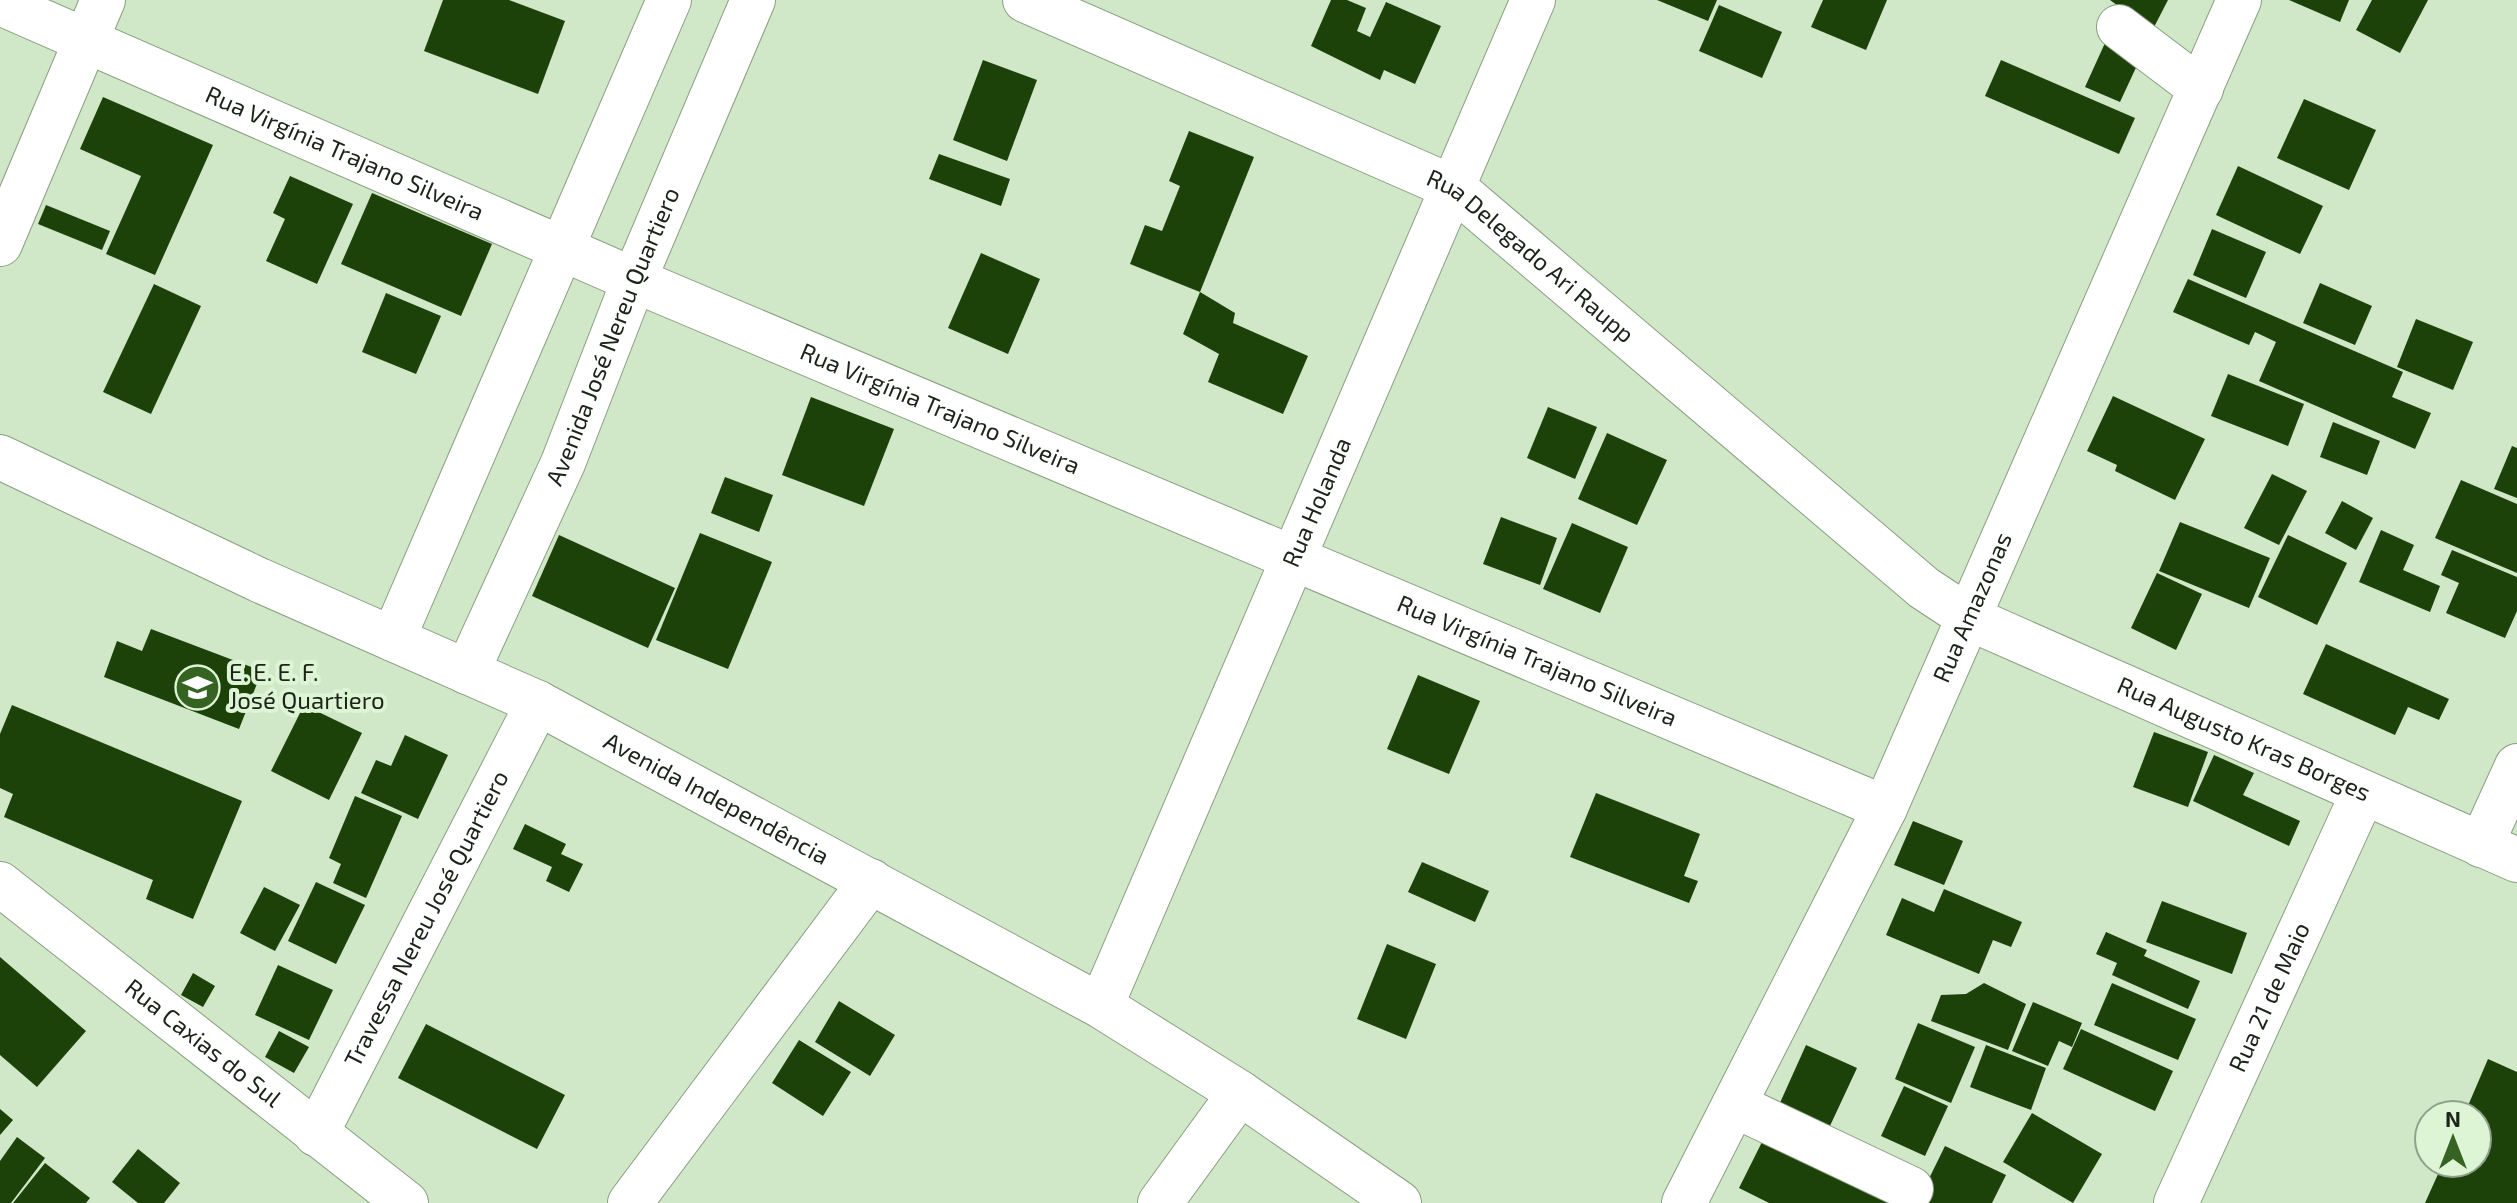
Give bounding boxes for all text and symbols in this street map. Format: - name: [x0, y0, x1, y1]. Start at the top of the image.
- street label: Rua Virgínia Trajano Silveira: [202, 79, 489, 226]
- street label: Rua Delegado Ari Raupp: [1423, 162, 1641, 348]
- street label: Avenida José Nereu Quartiero: [539, 183, 685, 490]
- street label: Rua Virgínia Trajano Silveira: [796, 336, 1085, 480]
- street label: Rua Holanda: [1275, 433, 1356, 571]
- street label: Rua Amazonas: [1926, 527, 2017, 686]
- street label: Rua Virgínia Trajano Silveira: [1393, 588, 1682, 732]
- place label: E. E. E. F. José Quartiero: [229, 657, 385, 714]
- school or university icon: E. E. E. F. José Quartiero: [174, 663, 222, 711]
- street label: Rua Augusto Kras Borges: [2113, 670, 2375, 807]
- street label: Avenida Independência: [599, 725, 834, 870]
- street label: Travessa Nereu José Quartiero: [337, 765, 514, 1071]
- street label: Rua 21 de Maio: [2222, 917, 2315, 1076]
- street label: Rua Caxias do Sul: [120, 972, 288, 1112]
- north arrow: [2413, 1099, 2493, 1179]
- text: N: [2445, 1105, 2461, 1131]

